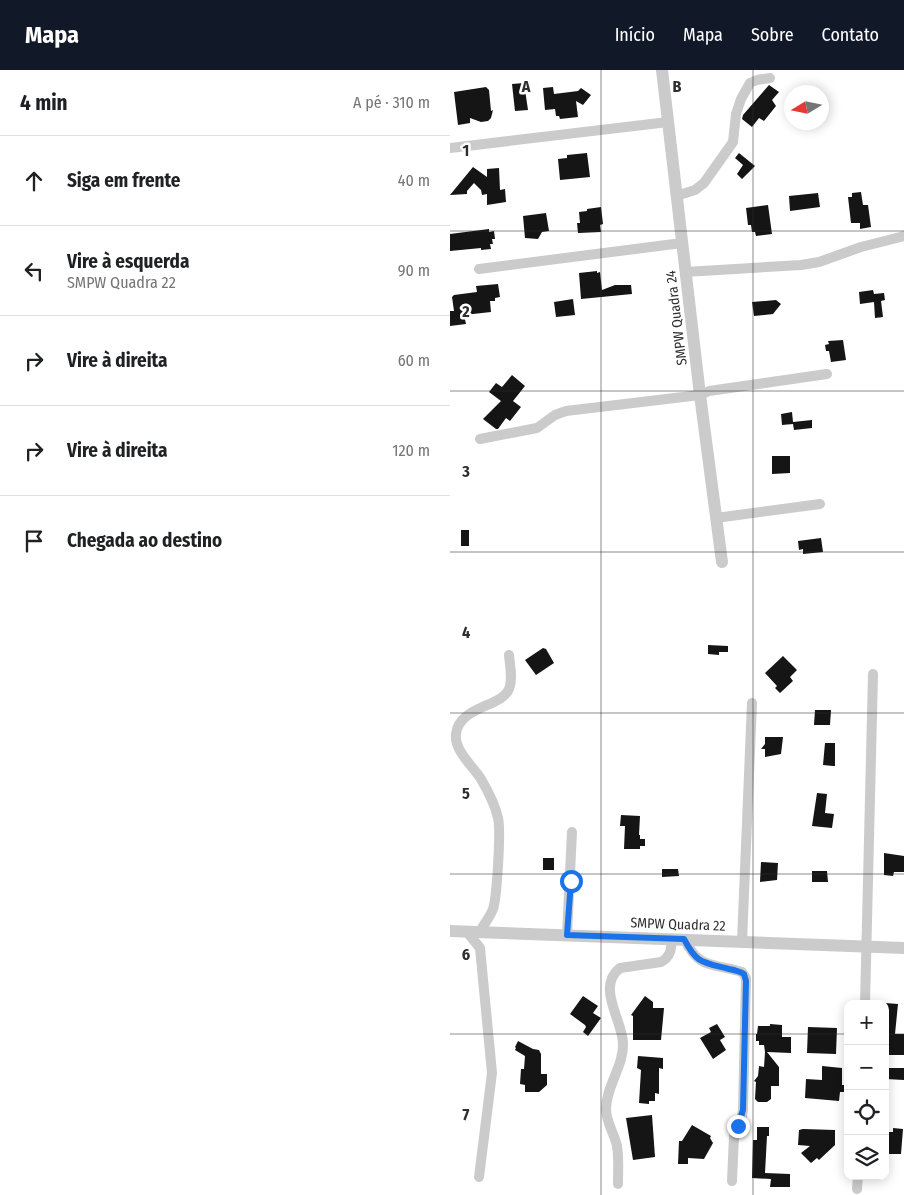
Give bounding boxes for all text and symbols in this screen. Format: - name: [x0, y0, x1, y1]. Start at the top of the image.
- text: Mapa: [25, 21, 79, 49]
- text: Início: [615, 24, 655, 46]
- text: Mapa: [683, 24, 723, 46]
- text: Sobre: [751, 24, 794, 46]
- text: Contato: [822, 24, 879, 46]
- text: A: [521, 77, 531, 96]
- text: B: [673, 77, 682, 96]
- north arrow: [784, 85, 829, 130]
- text: 4 min: [20, 90, 68, 116]
- text: A pé · 310 m: [353, 93, 430, 112]
- text: 1: [463, 141, 469, 160]
- icon: ahead: [20, 167, 48, 195]
- text: Siga em frente: [67, 169, 181, 192]
- text: 40 m: [398, 171, 430, 190]
- text: Vire à esquerda: [67, 250, 189, 273]
- icon: left: [20, 257, 48, 285]
- text: 90 m: [398, 261, 430, 280]
- street label: SMPW Quadra 24: [662, 269, 691, 366]
- text: SMPW Quadra 22: [67, 273, 176, 292]
- text: 2: [461, 302, 470, 321]
- icon: right: [20, 347, 48, 375]
- text: Vire à direita: [67, 349, 168, 372]
- text: 60 m: [398, 351, 430, 370]
- icon: right: [20, 437, 48, 465]
- text: Vire à direita: [67, 439, 168, 462]
- text: 120 m: [392, 441, 430, 460]
- text: 3: [461, 462, 470, 481]
- icon: arrive: [20, 527, 48, 555]
- text: Chegada ao destino: [67, 529, 222, 552]
- text: 4: [462, 623, 470, 642]
- text: 5: [462, 784, 470, 803]
- route start: [560, 870, 583, 893]
- street label: SMPW Quadra 22: [630, 914, 726, 935]
- text: 6: [462, 945, 470, 964]
- map controls: [844, 1000, 889, 1180]
- button: +: [844, 1000, 889, 1045]
- button: −: [844, 1045, 889, 1090]
- button: locate: [844, 1090, 889, 1135]
- text: 7: [463, 1105, 470, 1124]
- route end: [727, 1115, 750, 1138]
- button: layers: [844, 1135, 889, 1180]

